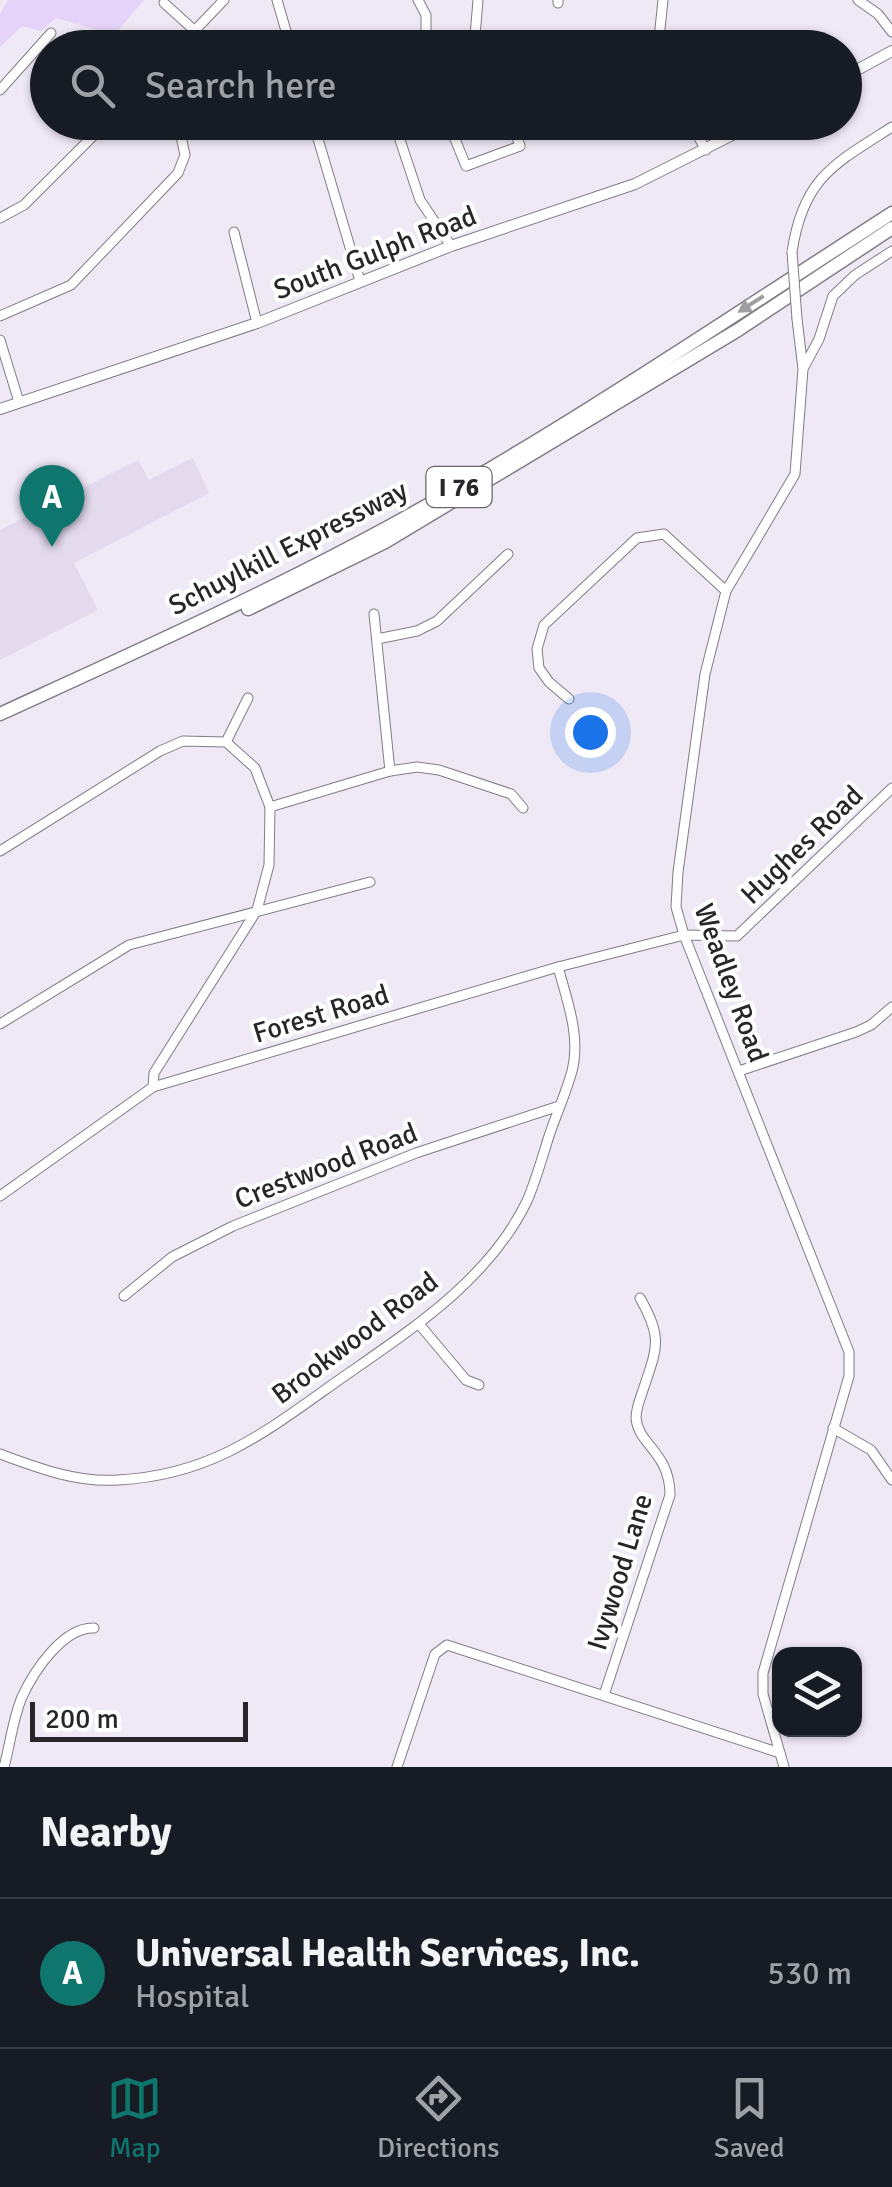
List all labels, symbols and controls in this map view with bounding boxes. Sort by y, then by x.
search box [30,30,862,140]
icon: search [65,58,120,113]
text: Search here [145,62,337,109]
street label: South Gulph Road [269,199,481,307]
one-way arrow [737,294,765,312]
pin: A [20,464,84,547]
road number: I 76 [426,467,492,507]
street label: Schuylkill Expressway [163,473,413,623]
your location [565,707,616,758]
street label: Hughes Road [734,778,870,912]
street label: Weadley Road [687,899,775,1067]
street label: Forest Road [249,977,393,1051]
street label: Crestwood Road [230,1116,422,1216]
street label: Brookwood Road [265,1264,445,1412]
street label: Ivywood Lane [580,1490,660,1654]
map controls [772,1647,862,1737]
button: layers [772,1647,862,1737]
scale bar [30,1697,248,1742]
text: 200 m [45,1702,119,1736]
text: Nearby [40,1807,172,1858]
text: Universal Health Services, Inc. [135,1930,640,1977]
text: A [62,1954,83,1993]
text: 530 m [768,1954,852,1993]
text: Hospital [135,1977,250,2016]
tab: Map [107,2071,162,2165]
tab: Directions [377,2071,499,2165]
tab: Saved [714,2071,785,2165]

